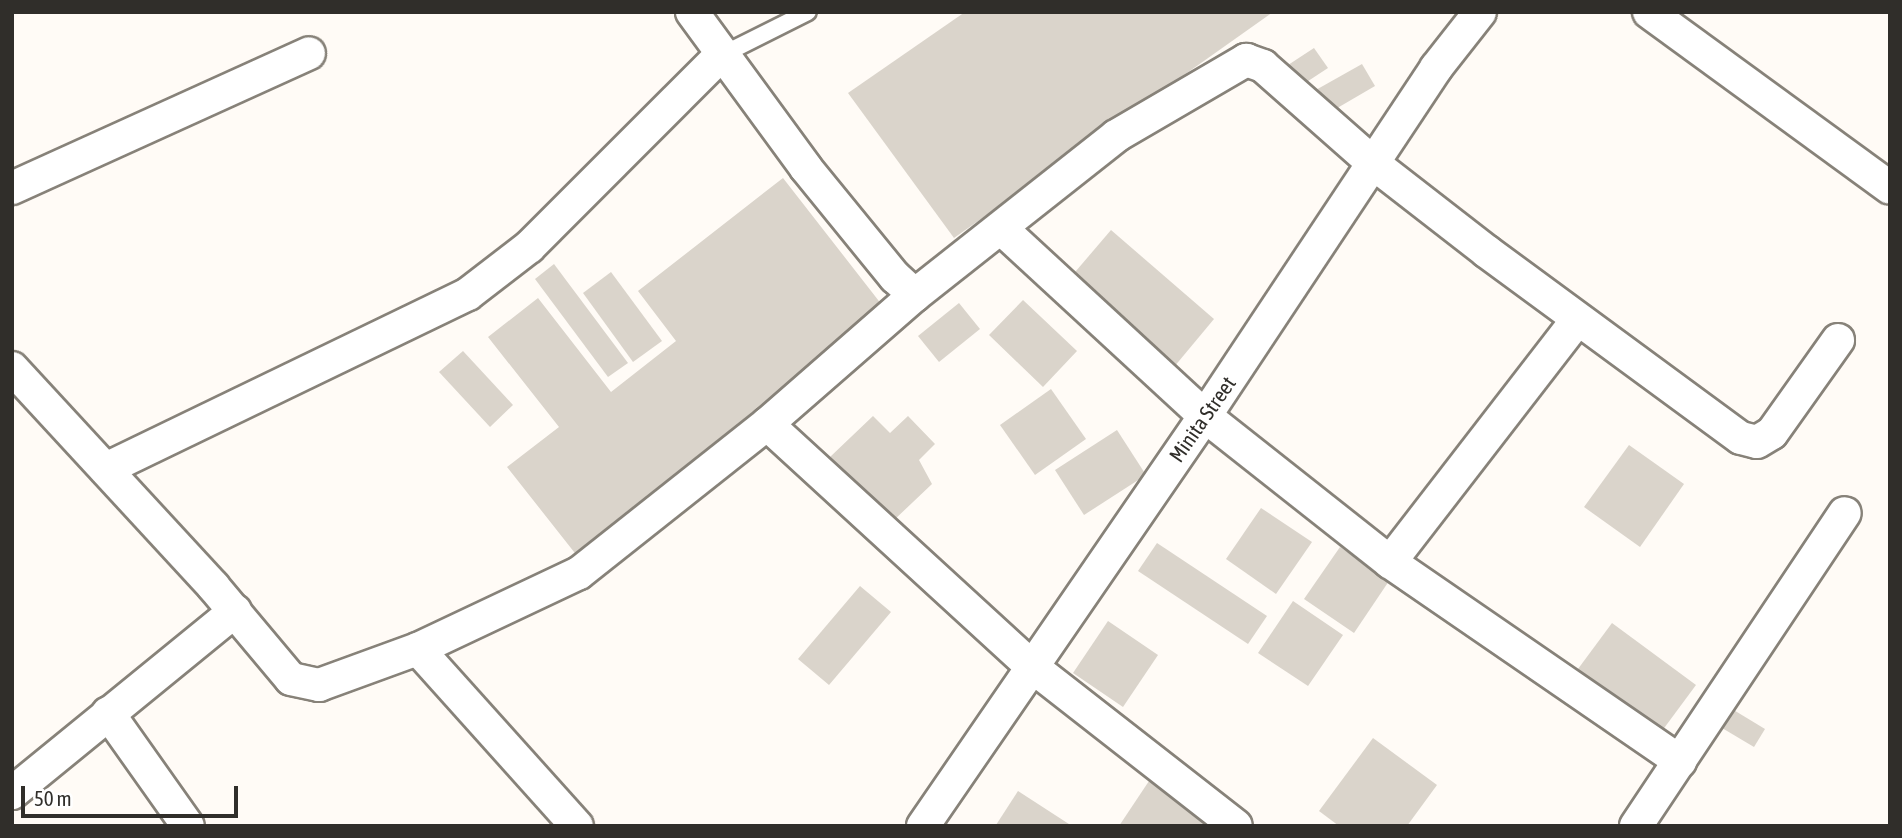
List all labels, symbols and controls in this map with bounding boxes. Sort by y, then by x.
street label: Minita Street [1163,371,1241,467]
scale bar [24,772,242,816]
text: 50 m [34,786,72,810]

